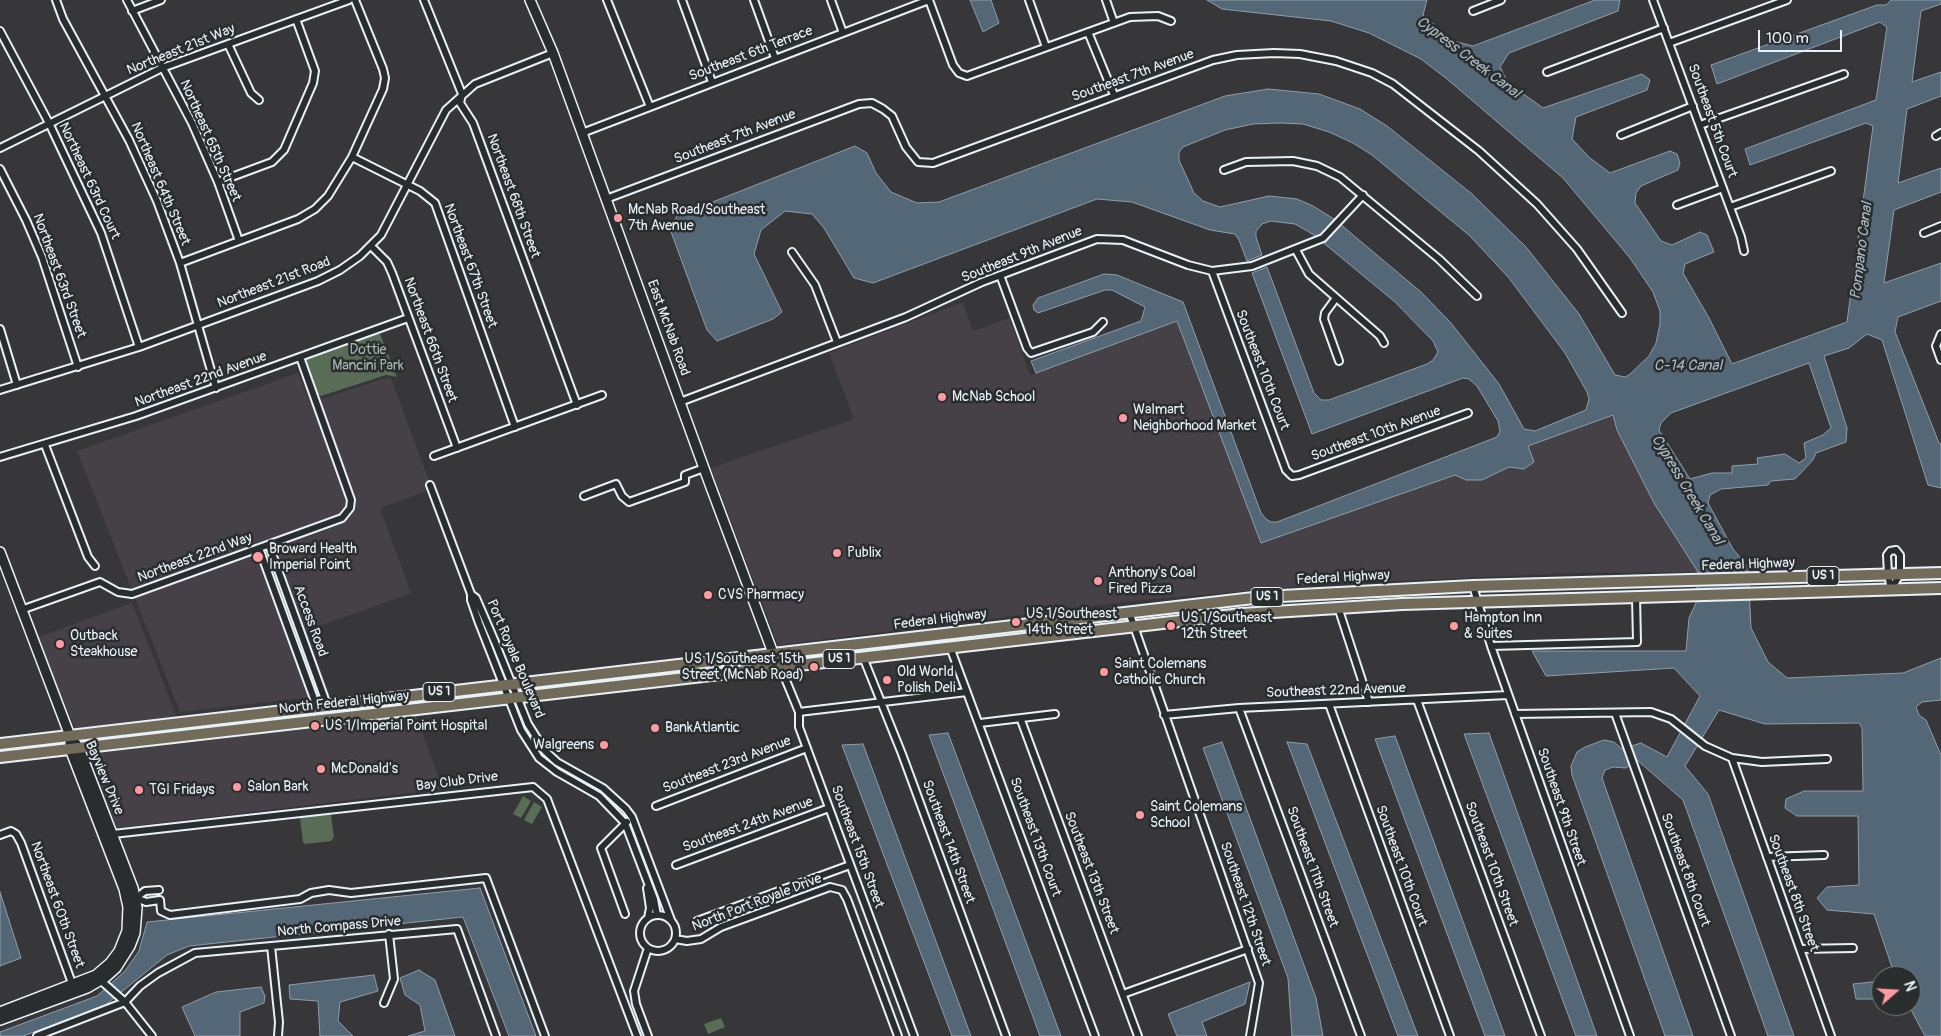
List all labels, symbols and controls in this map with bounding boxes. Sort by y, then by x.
water label: Cypress Creek Canal [1413,13,1523,103]
scale bar [1761,20,1845,52]
street label: Northeast 21st Way [124,21,238,79]
street label: Southeast 6th Terrace [687,23,815,85]
text: 100 m [1766,29,1809,48]
street label: Southeast 7th Avenue [1070,46,1196,106]
street label: Southeast 5th Court [1684,62,1740,180]
street label: Northeast 65th Street [176,78,244,204]
street label: Southeast 7th Avenue [672,106,798,168]
street label: Northeast 63rd Court [55,120,123,242]
street label: Northeast 64th Street [126,120,194,248]
street label: Northeast 68th Street [483,132,543,260]
street label: Northeast 67th Street [440,201,500,331]
water label: Pompano Canal [1847,201,1877,301]
place label: McNab Road/Southeast 7th Avenue [628,202,765,234]
street label: Northeast 63rd Street [29,212,89,340]
marker: McNab Road/Southeast 7th Avenue [612,212,624,224]
street label: Southeast 9th Avenue [959,223,1085,287]
street label: Northeast 21st Road [215,254,333,312]
street label: Northeast 66th Street [400,275,460,405]
street label: East McNab Road [643,278,693,378]
street label: Southeast 10th Court [1231,308,1293,432]
park label: Dottie Mancini Park [332,342,404,374]
street label: Northeast 22nd Avenue [133,348,269,412]
water label: C-14 Canal [1654,357,1722,375]
place label: McNab School [952,389,1035,405]
marker: McNab School [936,391,948,403]
place label: Walmart Neighborhood Market [1133,402,1256,434]
street label: Southeast 10th Avenue [1309,403,1443,465]
marker: Walmart Neighborhood Market [1117,412,1129,424]
water label: Cypress Creek Canal [1647,432,1727,548]
street label: Northeast 22nd Way [136,530,254,586]
place label: Broward Health Imperial Point [269,541,357,574]
place label: Publix [847,545,881,561]
marker: Publix [831,547,843,559]
marker: Broward Health Imperial Point [251,550,265,564]
street label: Federal Highway [1701,555,1795,575]
place label: Anthony's Coal Fired Pizza [1108,565,1196,598]
road number: US 1 [1807,566,1839,586]
street label: Federal Highway [1296,567,1390,589]
marker: Anthony's Coal Fired Pizza [1092,575,1104,587]
street label: Access Road [289,583,331,659]
place label: CVS Pharmacy [718,587,804,603]
road number: US 1 [1251,588,1283,606]
marker: CVS Pharmacy [702,589,714,601]
street label: Port Royale Boulevard [482,597,548,721]
street label: Federal Highway [892,606,988,634]
place label: US 1/Southeast 14th Street [1026,606,1117,638]
place label: US 1/Southeast 12th Street [1181,610,1272,642]
place label: Hampton Inn & Suites [1464,610,1542,642]
marker: US 1/Southeast 14th Street [1010,616,1022,628]
marker: US 1/Southeast 12th Street [1165,620,1177,632]
marker: Hampton Inn & Suites [1448,620,1460,632]
place label: Outback Steakhouse [70,628,137,660]
marker: Outback Steakhouse [54,638,66,650]
road number: US 1 [823,650,855,669]
place label: US 1/Southeast 15th Street (McNab Road) [682,651,804,684]
place label: Saint Colemans Catholic Church [1114,656,1206,689]
marker: US 1/Southeast 15th Street (McNab Road) [808,661,820,673]
place label: Old World Polish Deli [897,664,955,696]
marker: Saint Colemans Catholic Church [1098,666,1110,678]
marker: Old World Polish Deli [881,674,893,686]
street label: Southeast 22nd Avenue [1266,680,1406,702]
road number: US 1 [423,682,455,702]
street label: North Federal Highway [278,688,410,718]
place label: US 1/Imperial Point Hospital [325,718,488,734]
marker: US 1/Imperial Point Hospital [309,720,321,732]
place label: BankAtlantic [665,720,740,736]
marker: BankAtlantic [649,722,661,734]
street label: Southeast 23rd Avenue [660,733,794,797]
place label: Walgreens [533,737,594,753]
street label: Bayview Drive [81,739,127,817]
marker: Walgreens [598,739,610,751]
street label: Southeast 9th Street [1533,746,1589,868]
place label: McDonald's [331,761,398,777]
marker: McDonald's [315,763,327,775]
street label: Bay Club Drive [415,769,499,795]
street label: Southeast 13th Court [1006,775,1064,899]
street label: Southeast 14th Street [918,778,978,906]
place label: Salon Bark [247,779,309,795]
marker: Salon Bark [231,781,243,793]
place label: TGI Fridays [149,782,215,798]
street label: Southeast 15th Street [827,783,887,911]
marker: TGI Fridays [133,784,145,796]
street label: Southeast 24th Avenue [681,794,815,856]
place label: Saint Colemans School [1150,799,1242,832]
street label: Southeast 10th Street [1461,799,1521,929]
street label: Southeast 10th Court [1371,803,1431,929]
street label: Southeast 11th Street [1282,804,1342,930]
street label: Southeast 13th Street [1060,809,1122,937]
marker: Saint Colemans School [1134,809,1146,821]
street label: Southeast 8th Court [1657,811,1713,929]
street label: Southeast 8th Street [1764,832,1822,954]
street label: Northeast 60th Street [26,839,88,971]
street label: Southeast 12th Street [1216,840,1274,968]
street label: North Port Royale Drive [690,871,824,935]
street label: North Compass Drive [277,913,401,941]
north arrow [1871,966,1921,1016]
text: N [1900,979,1919,994]

